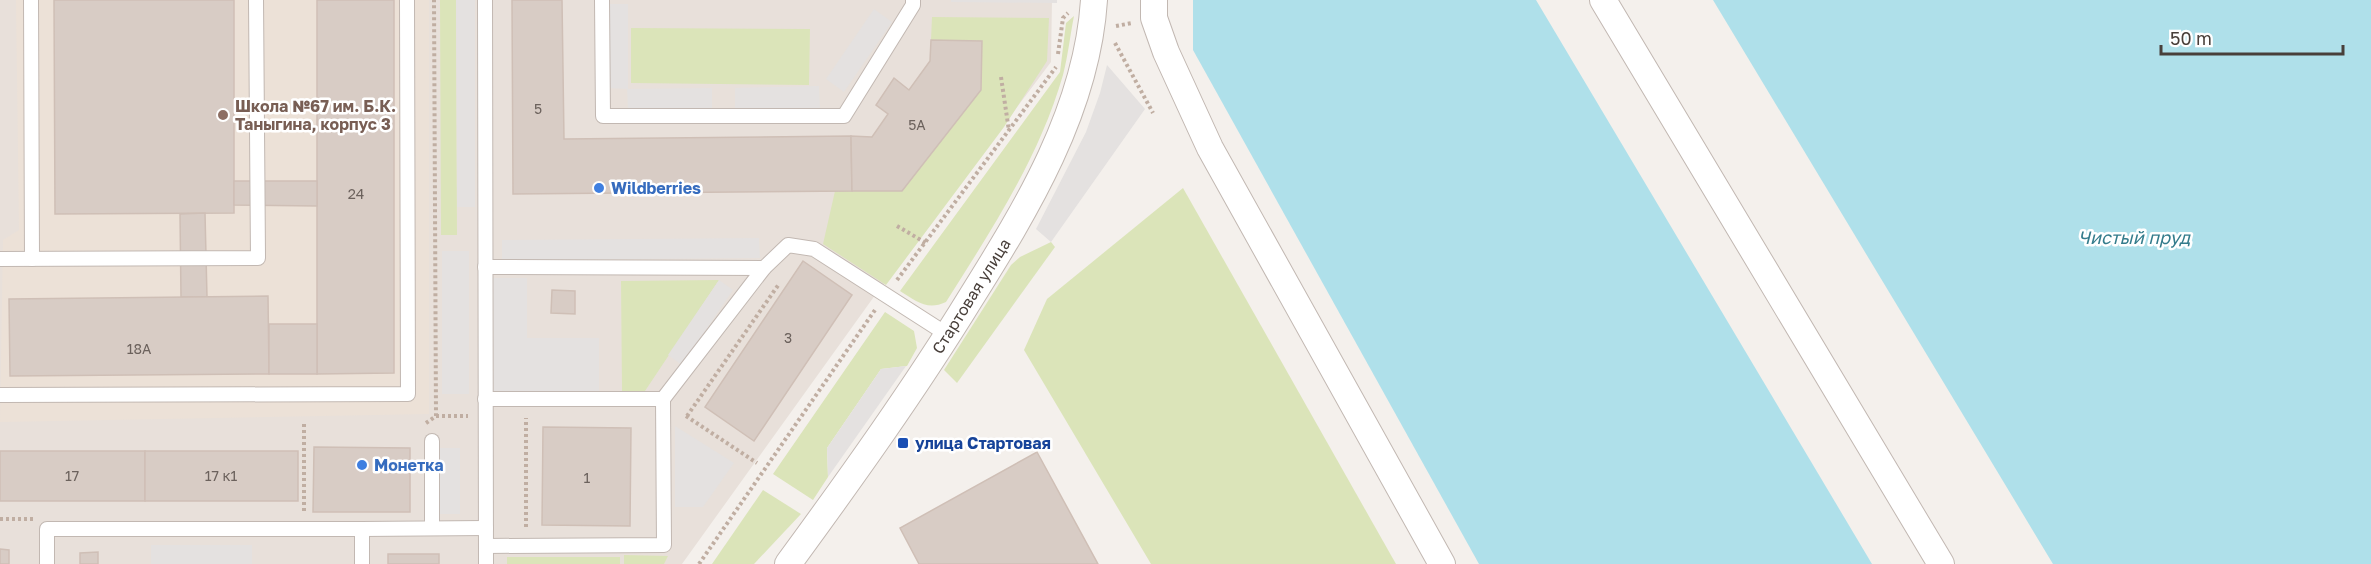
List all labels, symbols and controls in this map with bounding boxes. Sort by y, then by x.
scale bar [2161,18,2342,56]
text: 50 m [2170,27,2212,49]
place label: Школа №67 им. Б.К. Таныгина, корпус 3 [235,96,396,134]
house number: 5 [534,100,542,117]
marker: Школа №67 им. Б.К. Таныгина, корпус 3 [216,108,230,122]
house number: 5А [908,116,926,133]
place label: Wildberries [611,178,701,198]
marker: Wildberries [592,181,606,195]
house number: 24 [348,185,364,202]
water label: Чистый пруд [2078,226,2191,248]
street label: Стартовая улица [927,235,1015,357]
house number: 3 [784,329,792,346]
house number: 18А [127,340,152,357]
place label: улица Стартовая [915,433,1051,453]
marker: улица Стартовая [896,436,910,450]
place label: Монетка [374,455,444,475]
marker: Монетка [355,458,369,472]
house number: 17 [65,467,79,484]
house number: 17 к1 [205,467,237,484]
house number: 1 [584,469,591,486]

